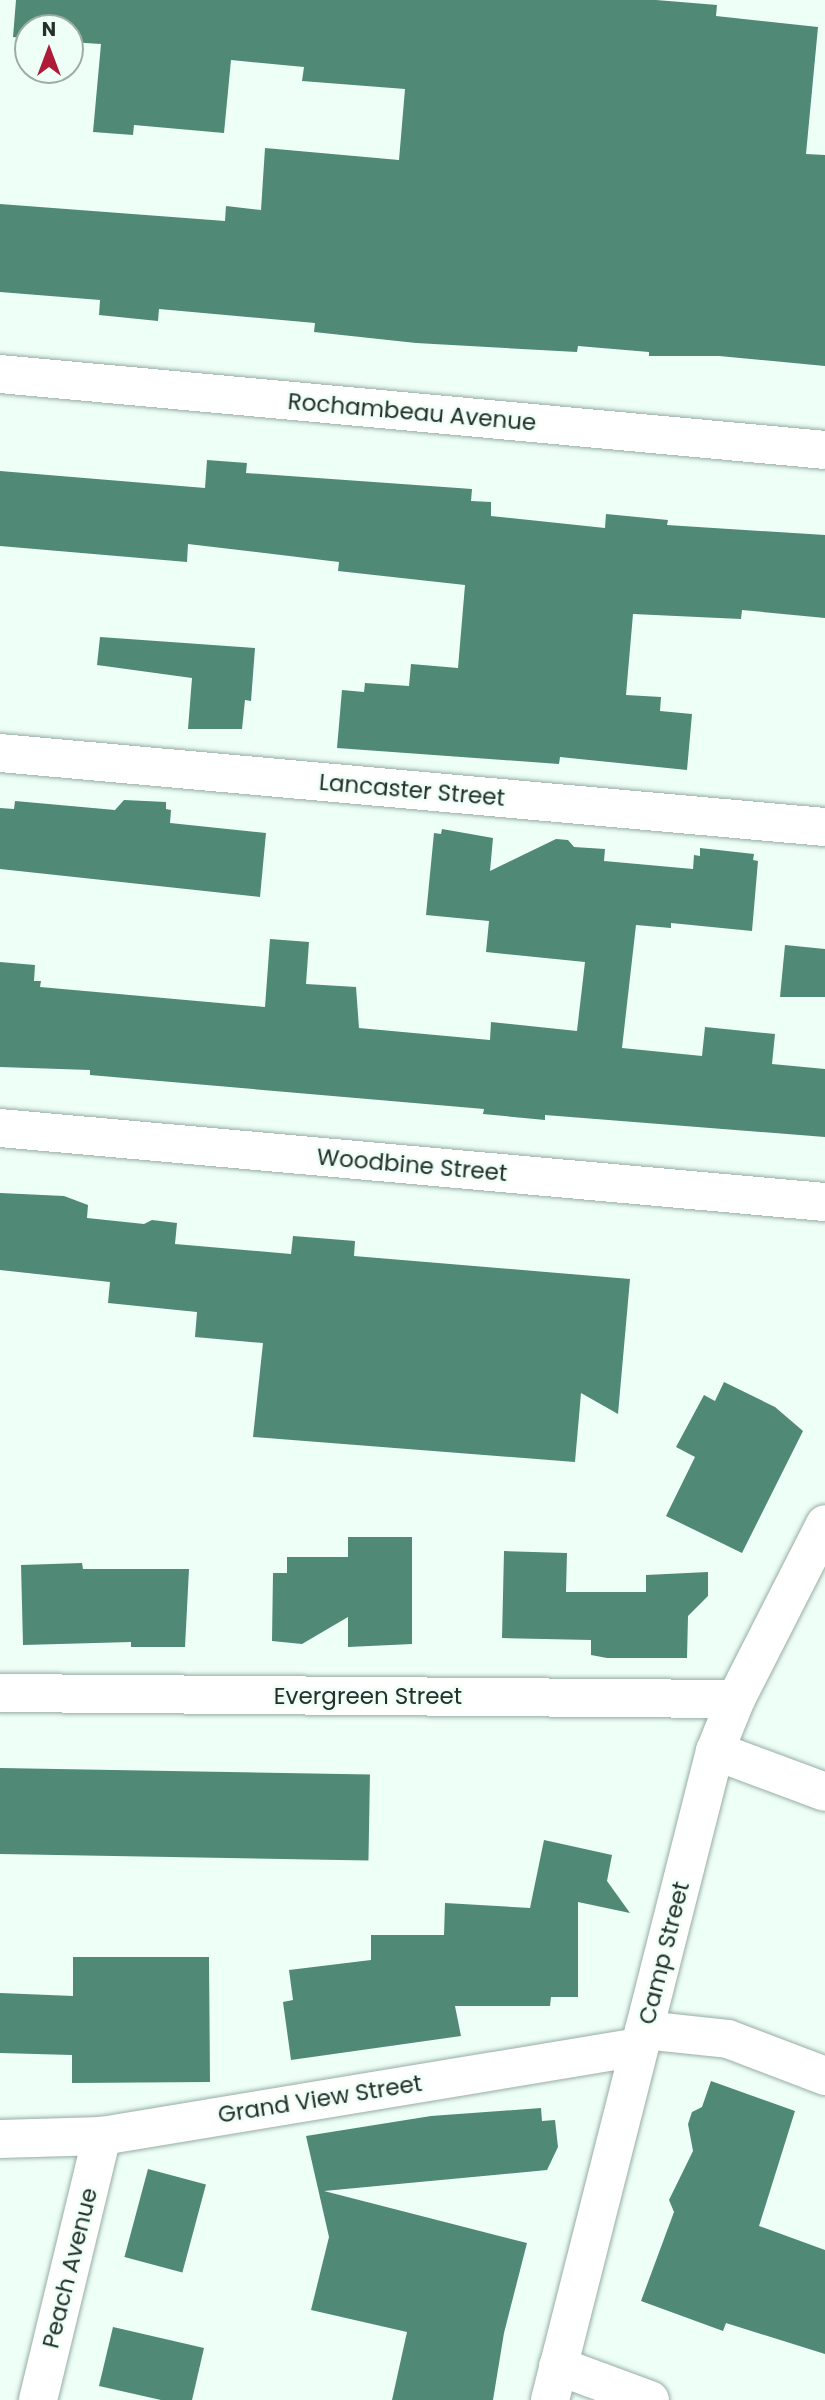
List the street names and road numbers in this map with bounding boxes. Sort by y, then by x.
street label: Rochambeau Avenue [287,387,537,437]
street label: Lancaster Street [318,768,506,812]
street label: Woodbine Street [316,1143,508,1187]
street label: Evergreen Street [274,1682,462,1710]
street label: Camp Street [633,1879,695,2027]
street label: Grand View Street [216,2069,424,2129]
street label: Peach Avenue [37,2185,103,2351]

